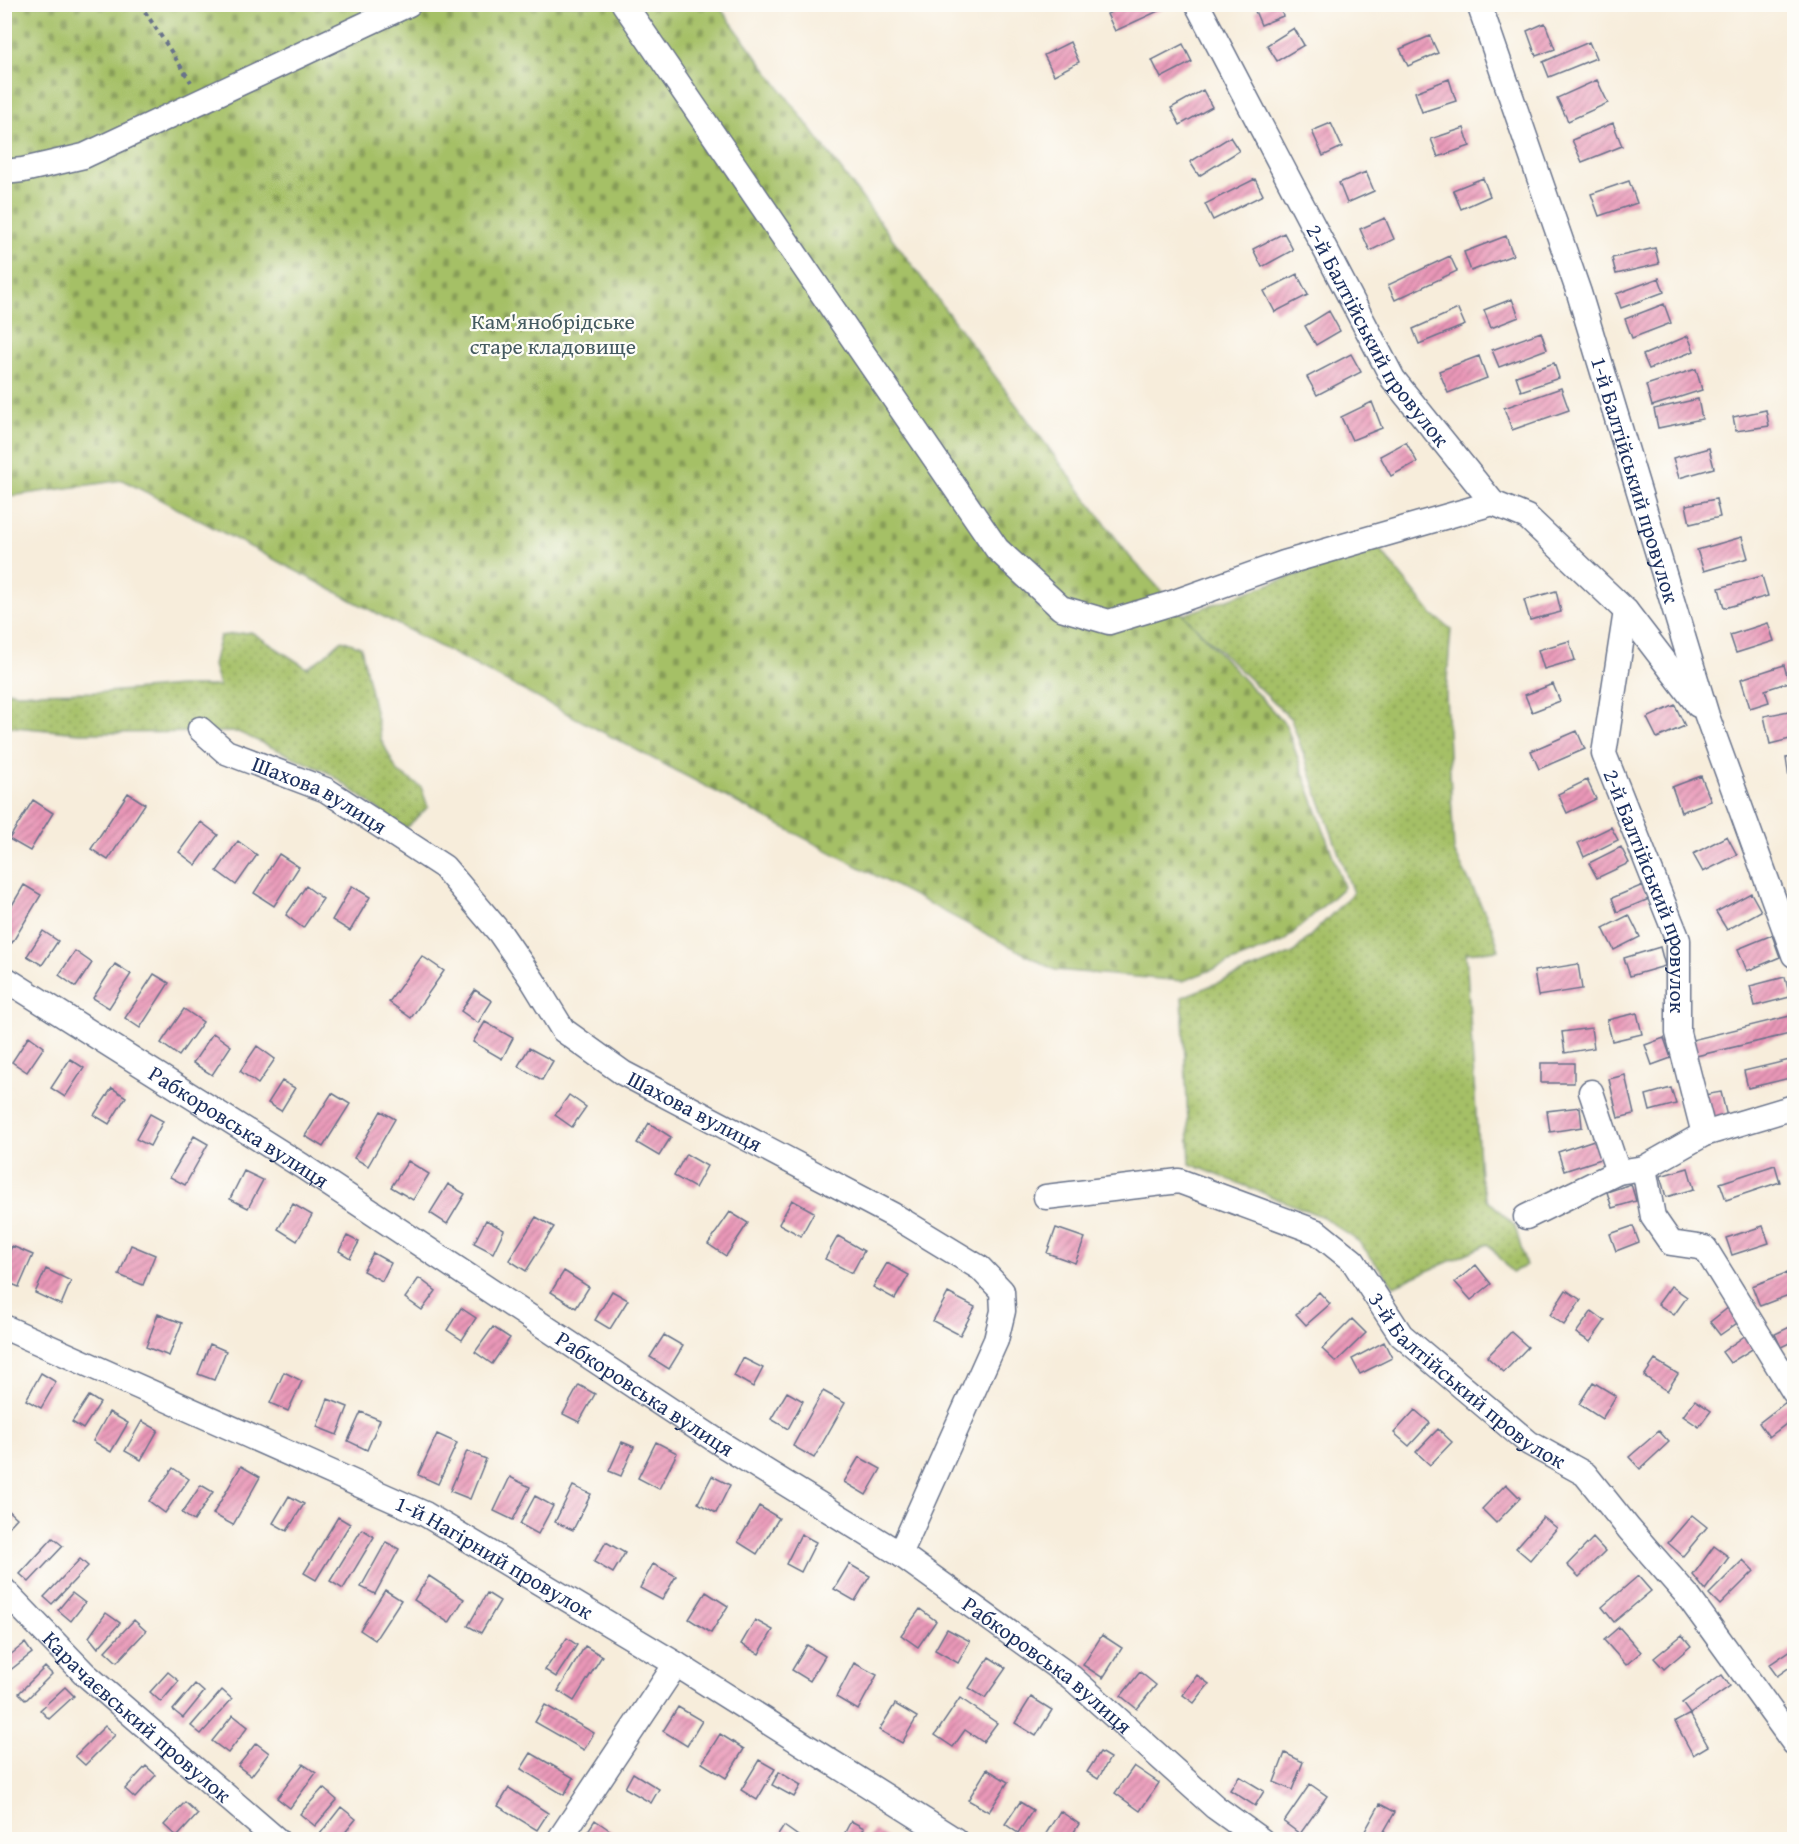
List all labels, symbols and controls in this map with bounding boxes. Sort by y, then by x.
street label: 2-й Балтійський провулок [1299,218,1458,454]
park label: Кам'янобрідське старе кладовище [470,305,636,362]
street label: 1-й Балтійський провулок [1583,353,1688,608]
street label: Шахова вулиця [248,747,394,842]
street label: 2-й Балтійський провулок [1596,764,1695,1014]
street label: Рабкоровська вулиця [143,1057,336,1196]
street label: Шахова вулиця [622,1062,768,1160]
street label: 3-й Балтійський провулок [1361,1286,1572,1477]
street label: Рабкоровська вулиця [550,1323,740,1464]
street label: 1-й Нагірний провулок [390,1487,600,1627]
street label: Рабкоровська вулиця [956,1588,1140,1741]
street label: Карачаєвський провулок [35,1623,239,1810]

